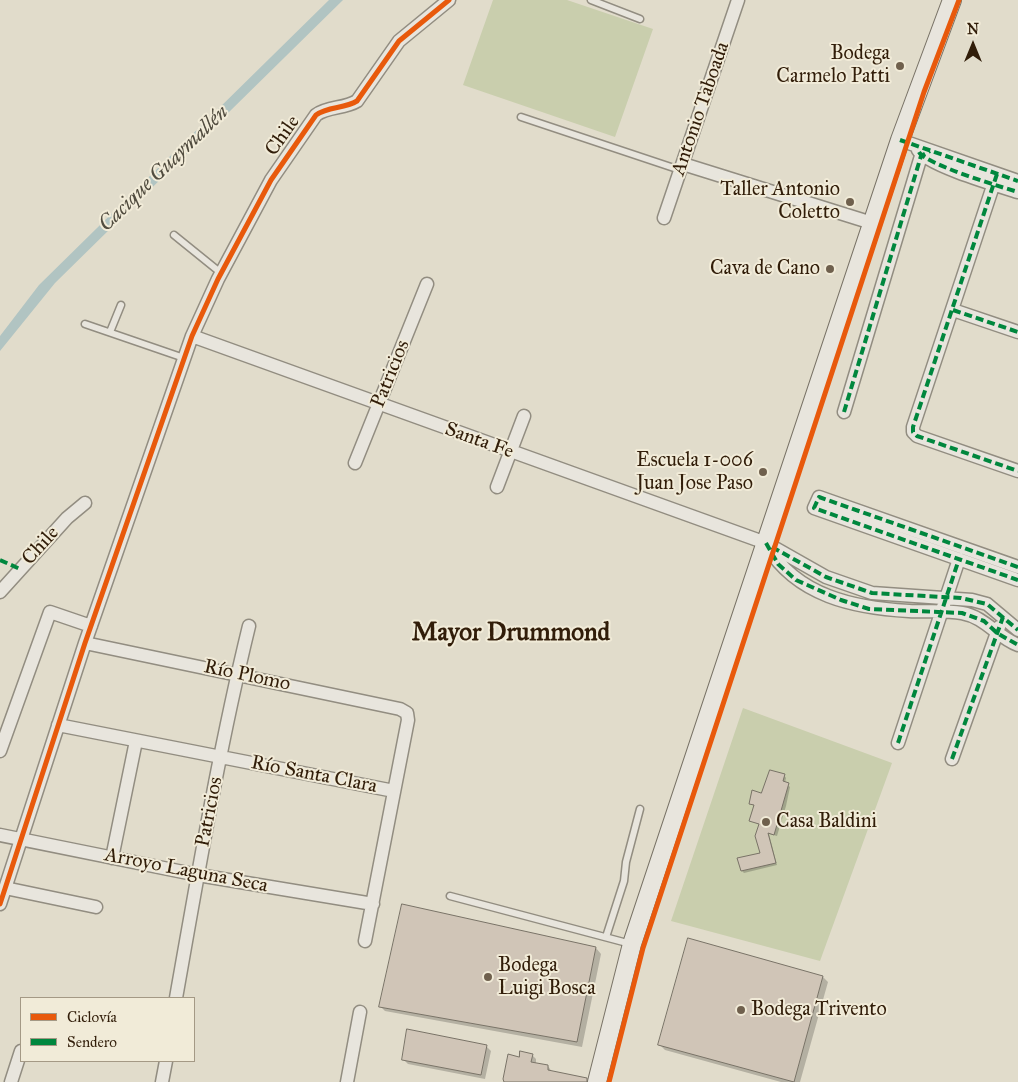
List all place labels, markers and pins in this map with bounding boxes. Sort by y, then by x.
place label: Bodega Carmelo Patti [776,42,890,89]
marker: Bodega Carmelo Patti [894,60,906,72]
place label: Taller Antonio Coletto [720,178,840,225]
marker: Taller Antonio Coletto [844,196,856,208]
place label: Cava de Cano [710,257,820,281]
marker: Cava de Cano [824,263,836,275]
place label: Escuela 1-006 Juan Jose Paso [636,449,753,496]
marker: Escuela 1-006 Juan Jose Paso [757,466,769,478]
place label: Casa Baldini [776,810,877,834]
marker: Casa Baldini [760,816,772,828]
place label: Bodega Luigi Bosca [498,954,596,1001]
marker: Bodega Luigi Bosca [482,971,494,983]
place label: Bodega Trivento [751,998,887,1022]
marker: Bodega Trivento [735,1004,747,1016]

